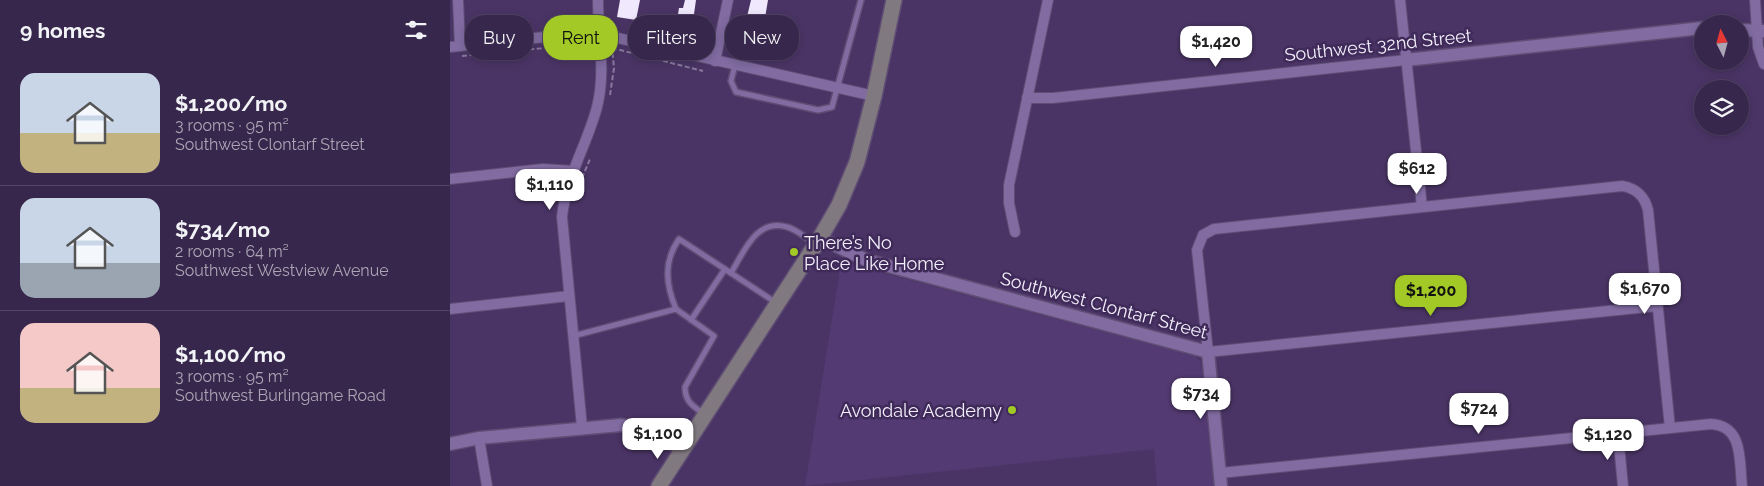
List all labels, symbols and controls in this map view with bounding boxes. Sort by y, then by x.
chip: Buy [465,15,533,60]
chip: Rent [543,15,618,60]
chip: Filters [628,15,715,60]
chip: New [725,15,799,60]
north arrow [1694,15,1749,70]
map controls [1694,15,1749,135]
icon: filters [402,16,430,44]
text: 9 homes [20,18,105,43]
street label: Southwest 32nd Street [1283,25,1473,65]
pin: $1,420 [1175,26,1257,68]
text: $1,420 [1191,32,1241,51]
button: layers [1694,80,1749,135]
text: $1,200/mo [175,91,287,116]
icon: home [60,93,120,153]
text: 3 rooms · 95 m² [175,116,289,135]
text: Southwest Clontarf Street [175,135,365,154]
pin: $612 [1387,152,1447,195]
text: $612 [1399,159,1435,178]
pin: $1,110 [509,168,591,211]
text: $1,110 [526,175,574,194]
text: $734/mo [175,217,270,242]
icon: home [60,218,120,278]
place label: There’s No Place Like Home [804,232,945,274]
text: 2 rooms · 64 m² [175,242,289,261]
marker: There’s No Place Like Home [788,246,800,258]
text: Southwest Westview Avenue [175,261,389,280]
street label: Southwest Clontarf Street [998,267,1210,343]
pin: $1,670 [1604,272,1686,315]
pin: $1,200 [1390,274,1472,317]
text: $1,670 [1620,279,1670,298]
text: $1,200 [1406,281,1456,300]
text: $1,100/mo [175,342,286,367]
icon: home [60,343,120,403]
text: 3 rooms · 95 m² [175,367,289,386]
pin: $734 [1171,378,1231,420]
text: $734 [1182,384,1220,403]
text: Southwest Burlingame Road [175,386,386,405]
pin: $724 [1449,392,1509,435]
text: $724 [1460,399,1498,418]
place label: Avondale Academy [840,400,1002,421]
marker: Avondale Academy [1006,404,1018,416]
pin: $1,100 [617,418,699,460]
pin: $1,120 [1567,418,1649,461]
text: $1,100 [633,424,683,443]
text: $1,120 [1584,425,1632,444]

